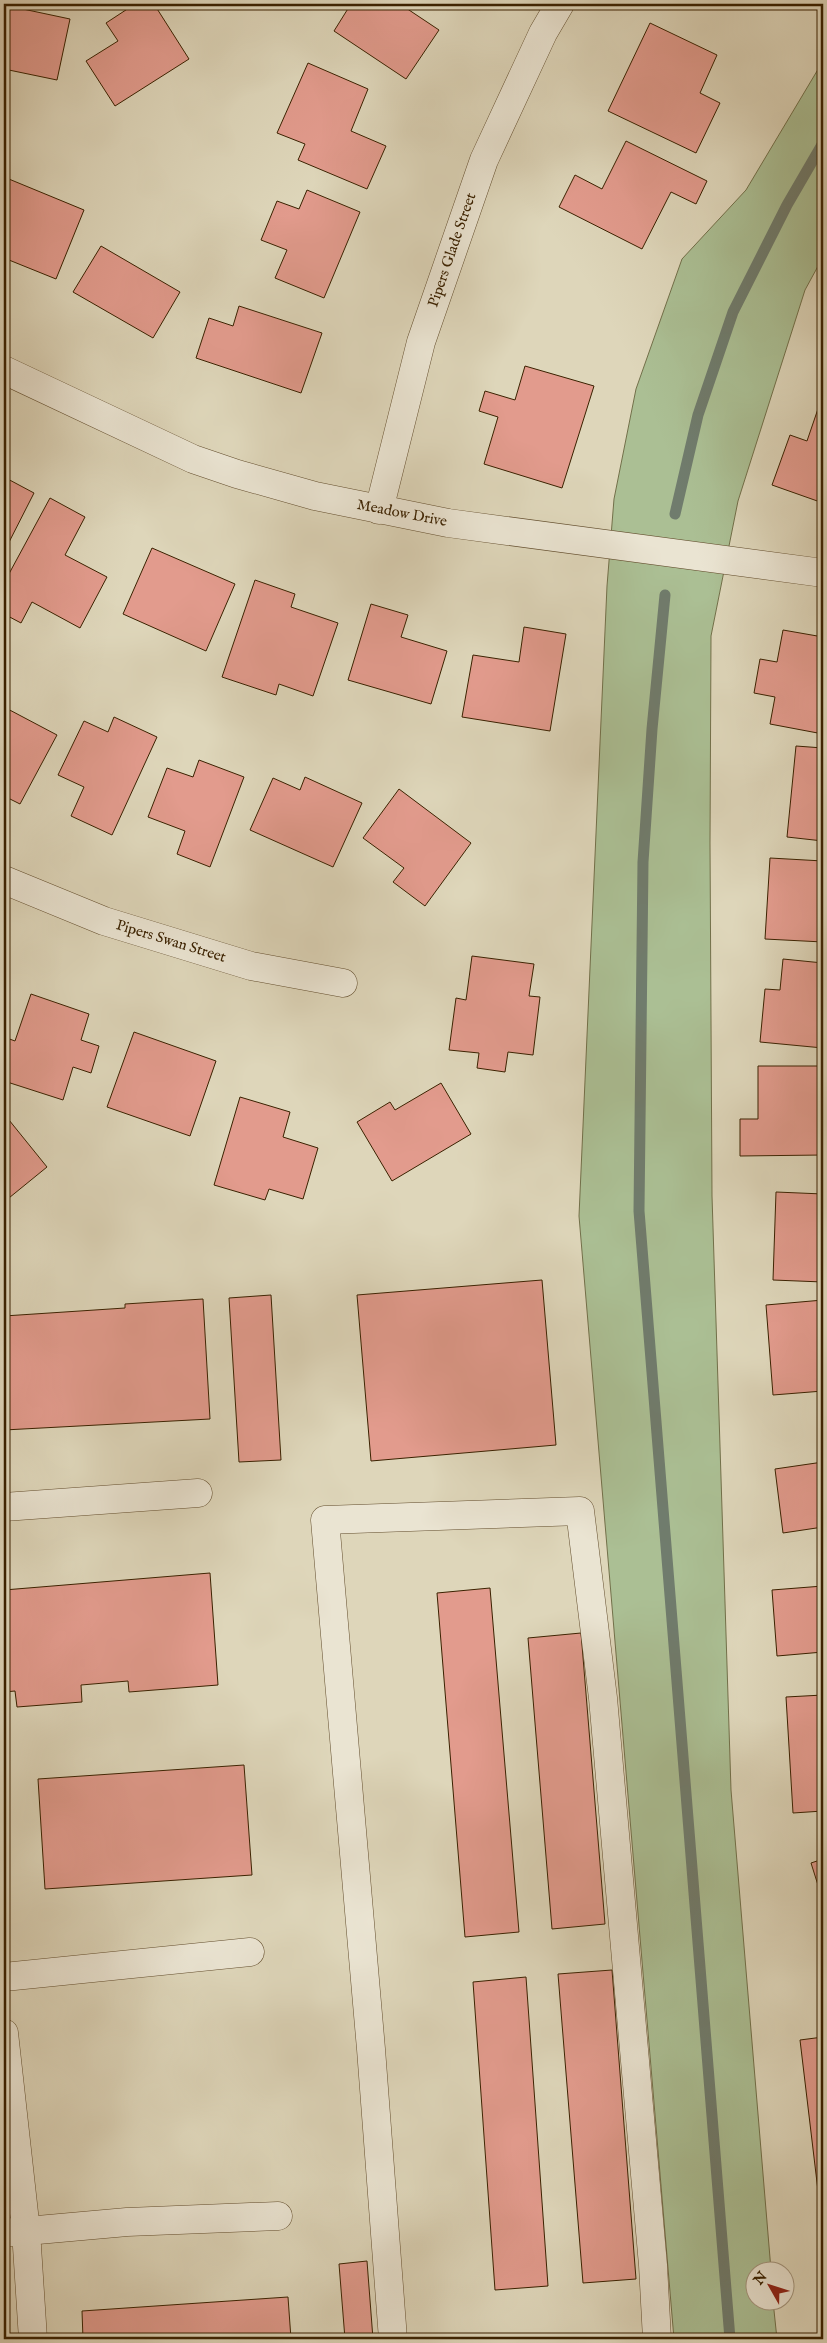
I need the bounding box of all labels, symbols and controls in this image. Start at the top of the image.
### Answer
street label: Pipers Glade Street [424,190,480,310]
street label: Meadow Drive [355,495,449,531]
street label: Pipers Swan Street [114,915,228,967]
north arrow [744,2260,794,2310]
text: N [749,2268,771,2290]

